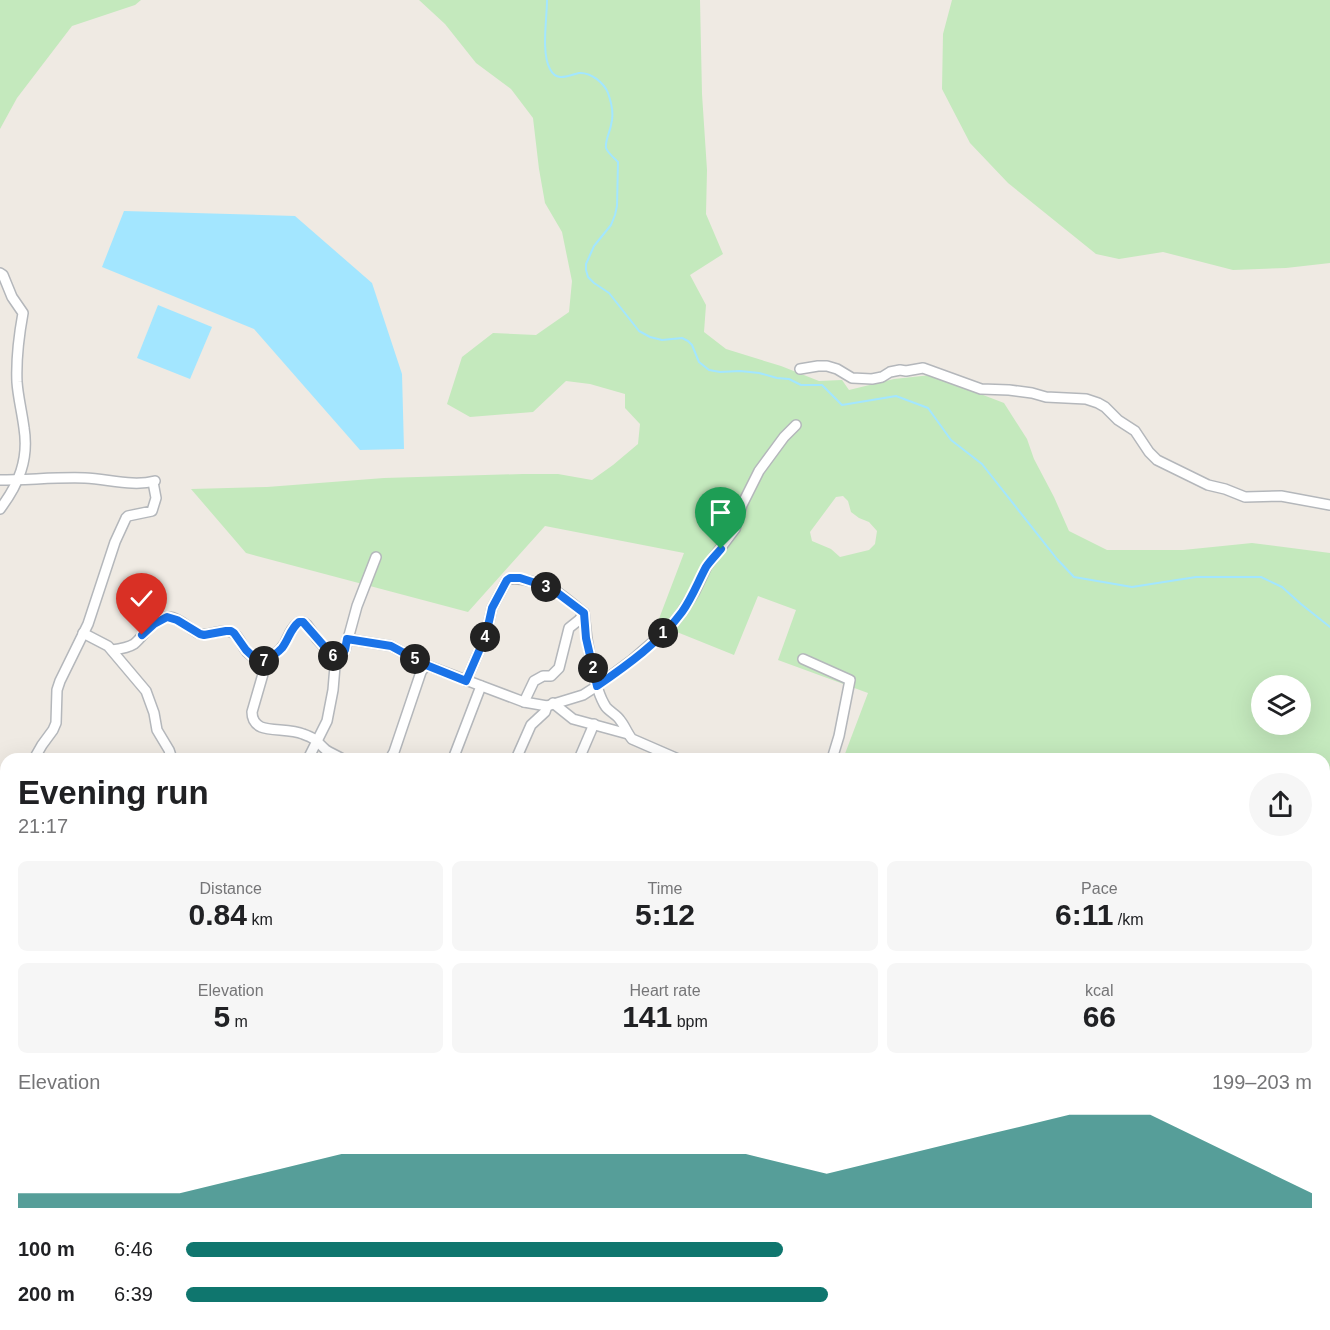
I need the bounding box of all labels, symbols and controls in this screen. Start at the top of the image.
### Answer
pin [695,487,746,549]
icon: arrive [704,496,737,529]
pin: 3 [531,572,561,602]
pin [116,573,167,635]
text: 3 [542,578,550,595]
icon: check [125,582,158,615]
pin: 1 [648,618,678,648]
pin: 4 [470,622,500,652]
text: 1 [659,624,667,641]
text: 4 [481,628,489,645]
pin: 6 [318,641,348,671]
pin: 5 [400,644,430,674]
pin: 7 [249,646,279,676]
text: 6 [329,647,337,664]
text: 5 [411,650,419,667]
text: 7 [260,652,268,669]
pin: 2 [578,653,608,683]
text: 2 [589,659,597,676]
map controls [1251,675,1311,735]
button: layers [1251,675,1311,735]
button: share [1249,773,1312,836]
text: Evening run [18,774,209,811]
text: 21:17 [18,815,68,837]
text: Distance [200,880,262,897]
text: Time [648,880,682,897]
text: Pace [1081,880,1118,897]
text: 0.84 [189,898,247,931]
text: 5:12 [635,898,695,931]
text: 6:11 [1055,898,1113,931]
text: km [247,911,273,928]
text: /km [1113,911,1144,928]
text: Elevation [198,982,264,999]
text: Heart rate [629,982,701,999]
text: kcal [1085,982,1114,999]
text: 5 [213,1000,230,1033]
text: 141 [622,1000,672,1033]
text: 66 [1083,1000,1116,1033]
text: m [230,1013,248,1030]
text: bpm [672,1013,708,1030]
text: Elevation [18,1071,100,1093]
text: 199–203 m [1212,1071,1312,1093]
text: 100 m [18,1238,75,1260]
text: 6:46 [114,1238,153,1260]
text: 200 m [18,1283,75,1305]
text: 6:39 [114,1283,153,1305]

